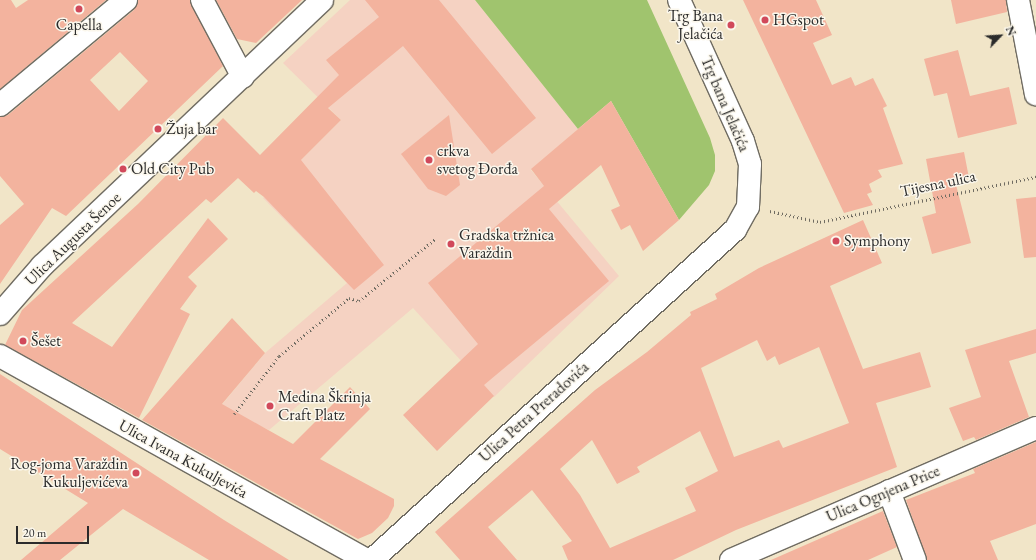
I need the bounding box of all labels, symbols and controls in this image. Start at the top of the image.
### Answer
marker: Capella [74,4,84,14]
place label: Trg Bana Jelačića [668,6,723,44]
place label: HGspot [773,10,824,30]
place label: Capella [56,15,102,35]
marker: HGspot [760,15,770,25]
north arrow [980,16,1020,56]
marker: Trg Bana Jelačića [726,20,736,30]
text: N [1003,24,1019,38]
street label: Trg bana Jelačića [696,53,754,155]
place label: Žuja bar [166,119,217,139]
marker: Žuja bar [153,124,163,134]
place label: crkva svetog Đorđa [437,141,518,179]
marker: crkva svetog Đorđa [424,155,434,165]
place label: Old City Pub [131,159,214,179]
marker: Old City Pub [118,164,128,174]
street label: Tijesna ulica [899,167,977,201]
street label: Ulica Augusta Šenoe [21,188,125,290]
place label: Gradska tržnica Varaždin [459,225,554,263]
place label: Symphony [844,231,910,251]
marker: Symphony [831,236,841,246]
marker: Gradska tržnica Varaždin [446,239,456,249]
place label: Šešet [31,331,61,351]
marker: Šešet [18,336,28,346]
street label: Ulica Petra Preradovića [475,358,593,466]
place label: Medina Škrinja Craft Platz [278,387,371,425]
marker: Medina Škrinja Craft Platz [265,401,275,411]
street label: Ulica Ivana Kukuljevića [115,416,251,502]
place label: Rog-joma Varaždin Kukuljevićeva [10,454,128,492]
street label: Ulica Ognjena Price [823,461,943,527]
marker: Rog-joma Varaždin Kukuljevićeva [131,468,141,478]
scale bar [18,518,91,544]
text: 20 m [23,525,46,541]

